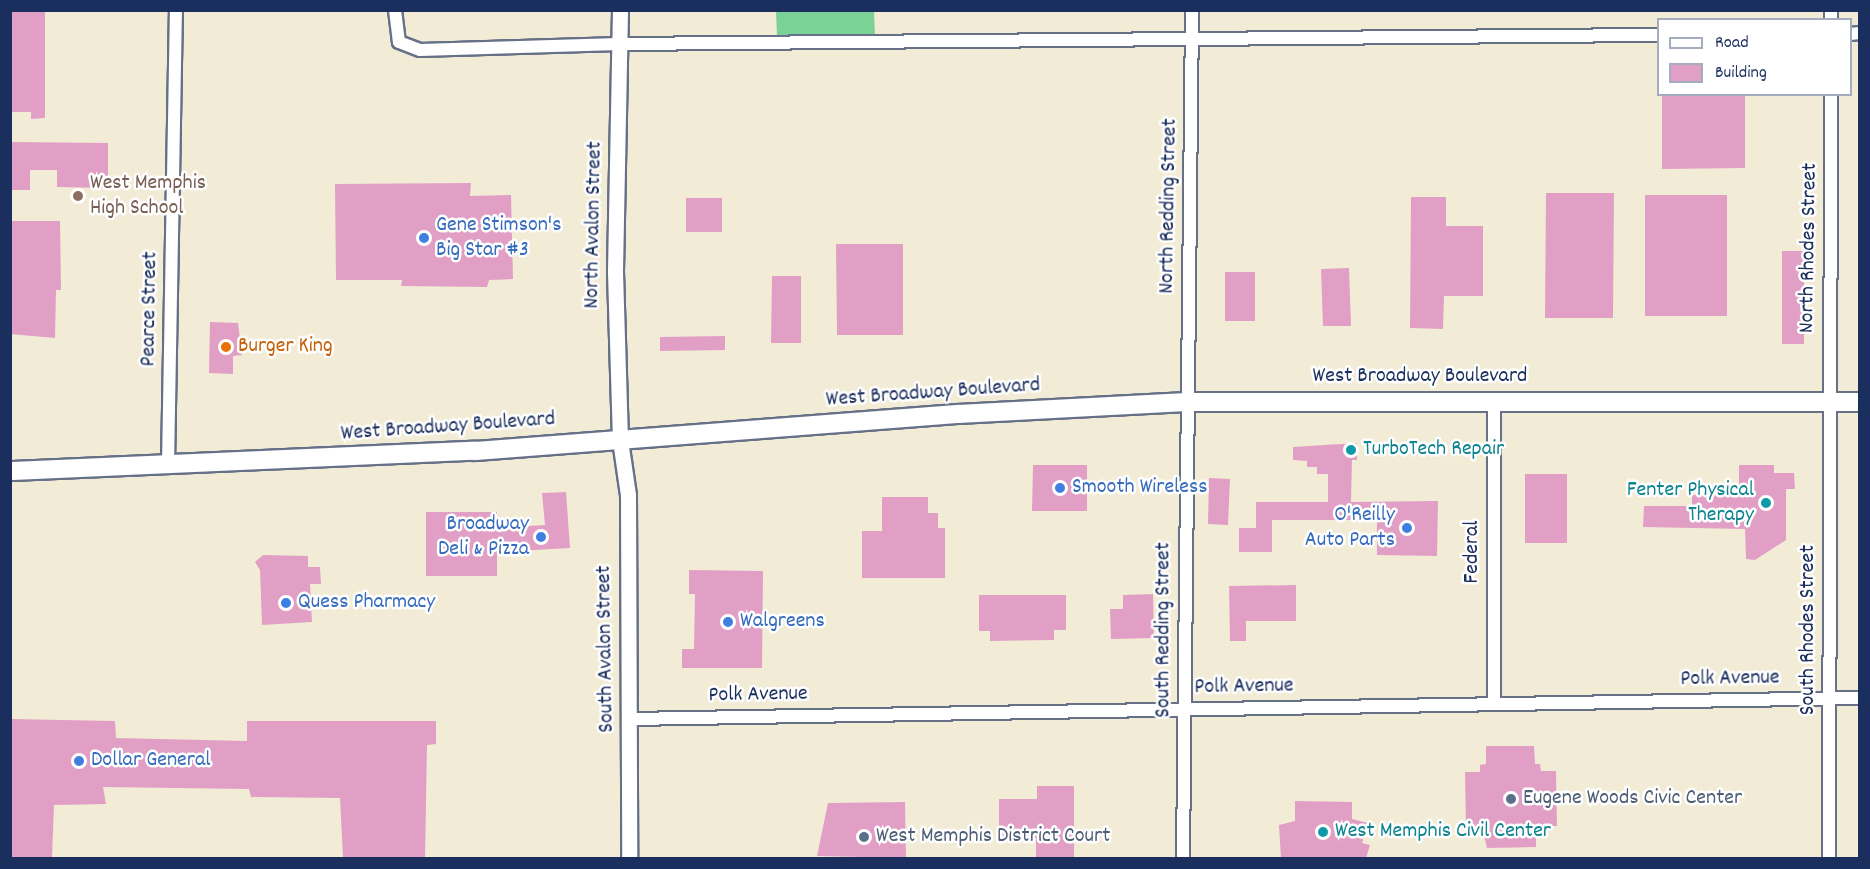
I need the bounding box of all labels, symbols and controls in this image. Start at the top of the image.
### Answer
legend [1657,18,1852,96]
text: Road [1715,31,1749,56]
text: Building [1715,61,1767,86]
street label: North Redding Street [1154,118,1184,294]
street label: North Avalon Street [579,141,609,309]
street label: North Rhodes Street [1794,163,1824,333]
place label: West Memphis High School [90,170,206,222]
marker: West Memphis High School [71,189,85,203]
place label: Gene Stimson's Big Star #3 [436,212,561,264]
marker: Gene Stimson's Big Star #3 [417,231,431,245]
street label: Pearce Street [136,251,164,367]
place label: Burger King [238,334,333,360]
marker: Burger King [219,340,233,354]
street label: West Broadway Boulevard [1313,364,1527,390]
street label: West Broadway Boulevard [825,372,1041,414]
street label: West Broadway Boulevard [340,406,556,448]
place label: TurboTech Repair [1363,437,1504,463]
marker: TurboTech Repair [1344,443,1358,457]
place label: Smooth Wireless [1072,475,1208,501]
place label: Fenter Physical Therapy [1627,477,1754,528]
marker: Smooth Wireless [1053,481,1067,495]
marker: Fenter Physical Therapy [1759,496,1773,510]
place label: O'Reilly Auto Parts [1305,502,1395,554]
place label: Broadway Deli & Pizza [438,511,529,562]
street label: Federal [1460,520,1486,584]
marker: O'Reilly Auto Parts [1400,521,1414,535]
marker: Broadway Deli & Pizza [534,530,548,544]
street label: South Redding Street [1151,542,1177,718]
street label: South Rhodes Street [1796,545,1822,715]
street label: South Avalon Street [591,565,621,733]
place label: Quess Pharmacy [298,590,435,616]
marker: Quess Pharmacy [279,596,293,610]
place label: Walgreens [740,609,825,635]
marker: Walgreens [721,615,735,629]
street label: Polk Avenue [1680,665,1780,693]
street label: Polk Avenue [1194,673,1294,701]
street label: Polk Avenue [708,681,808,709]
place label: Dollar General [91,748,210,774]
marker: Dollar General [72,754,86,768]
place label: Eugene Woods Civic Center [1523,786,1742,812]
marker: Eugene Woods Civic Center [1504,792,1518,806]
place label: West Memphis Civil Center [1335,819,1551,845]
place label: West Memphis District Court [876,824,1110,850]
marker: West Memphis Civil Center [1316,825,1330,839]
marker: West Memphis District Court [857,830,871,844]

